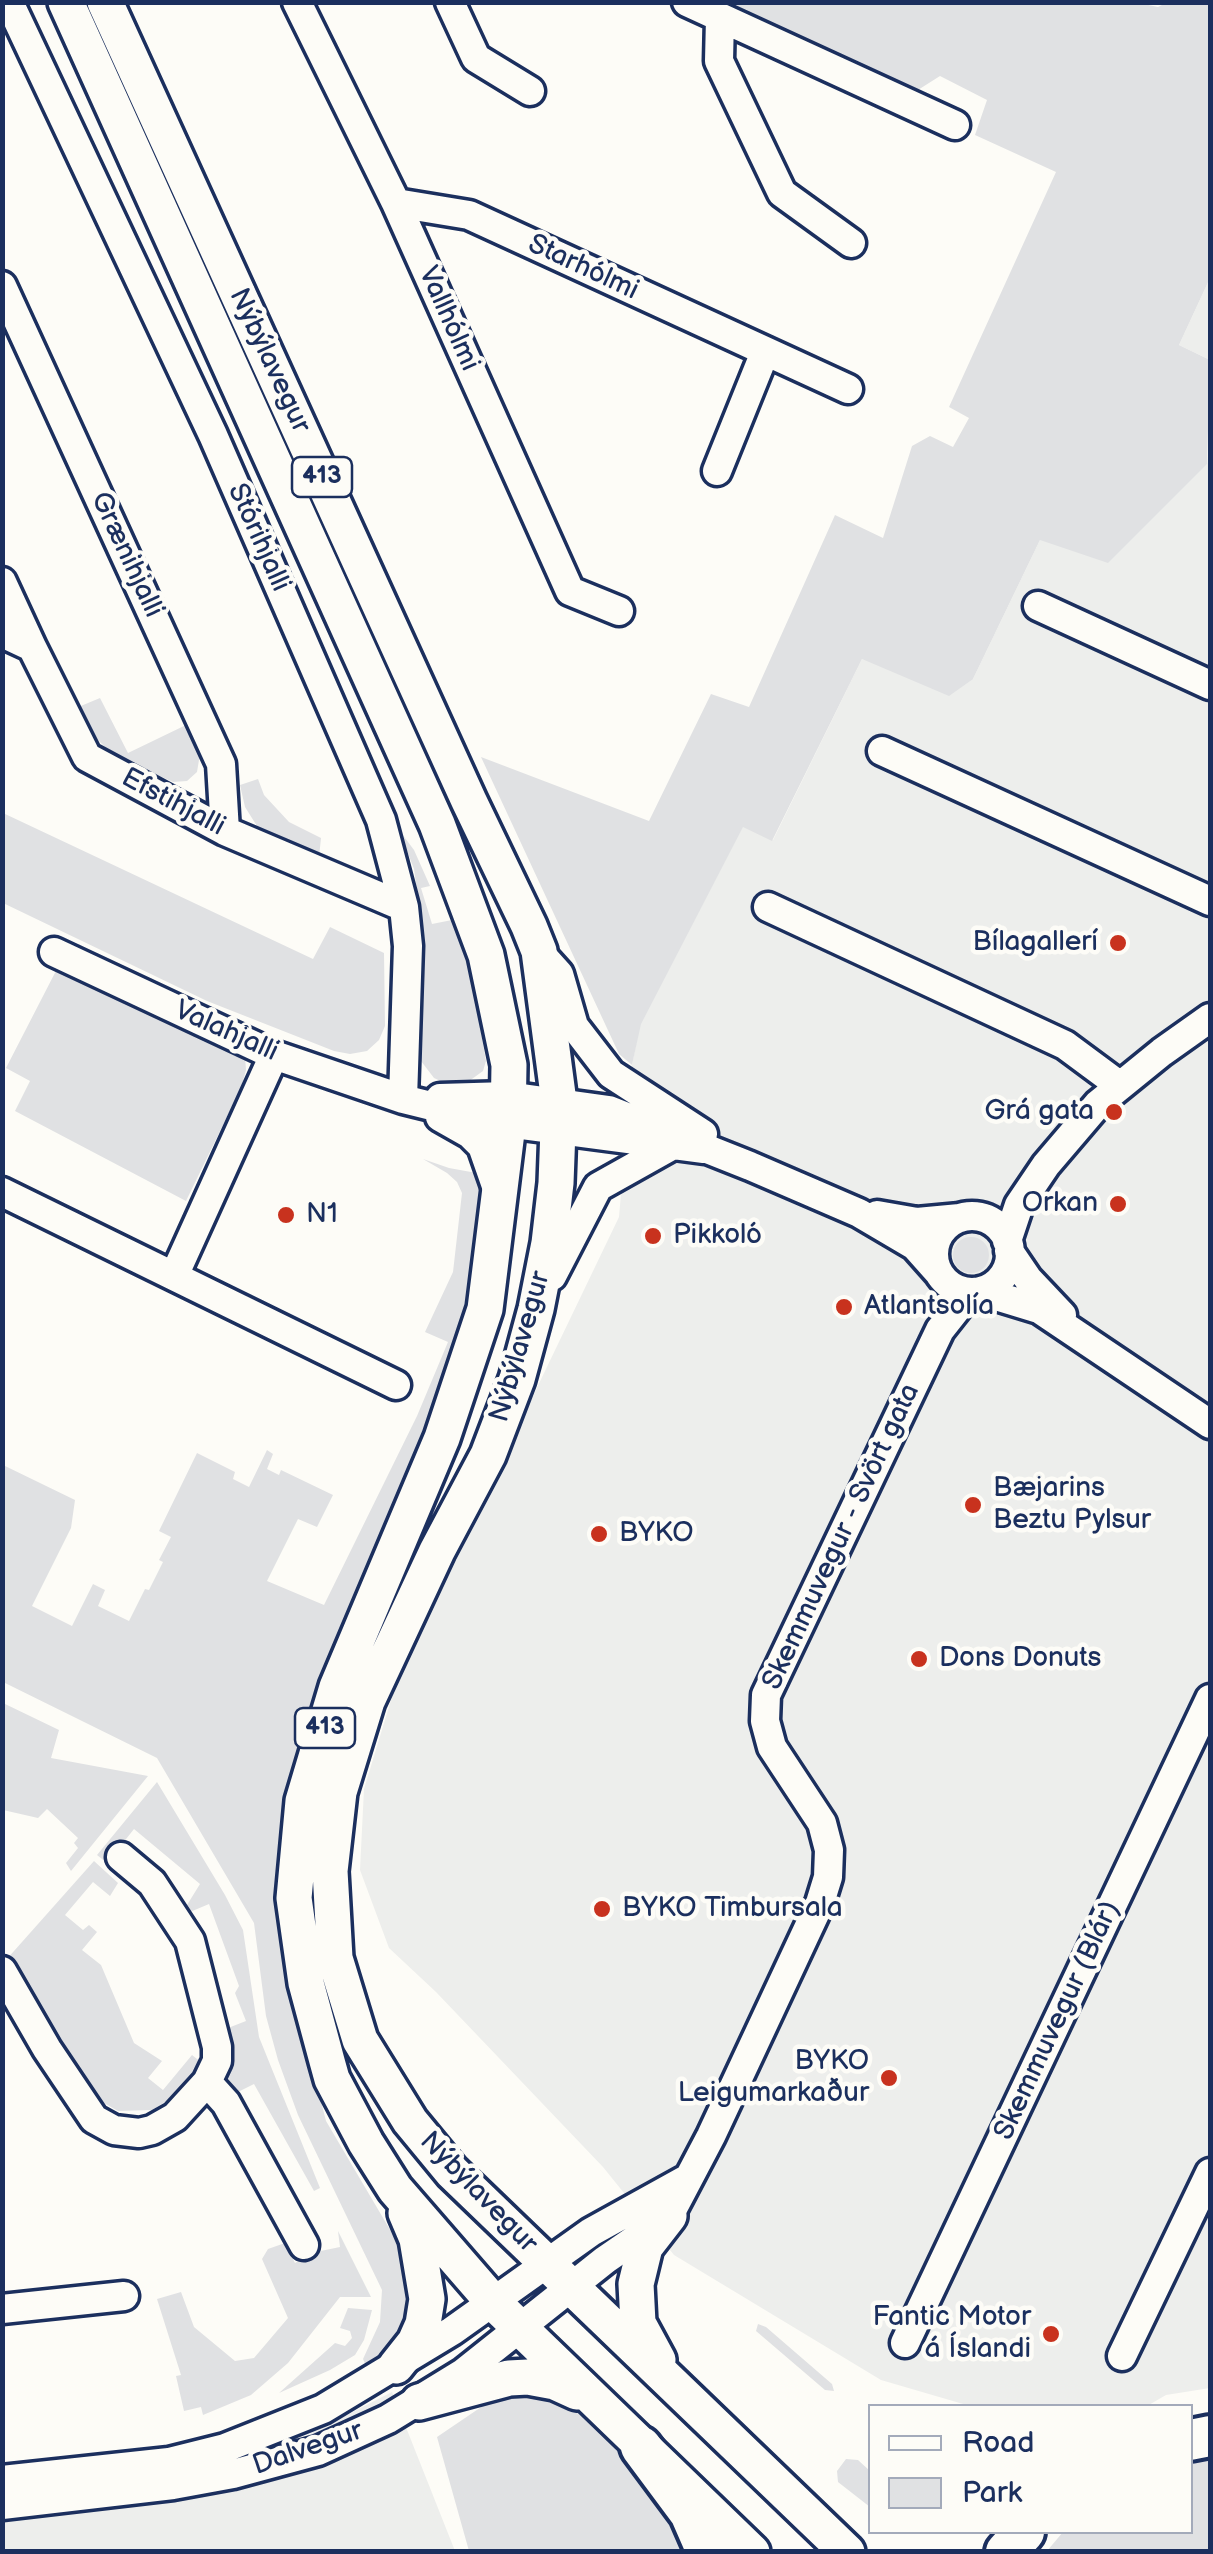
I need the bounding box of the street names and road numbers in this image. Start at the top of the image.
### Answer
street label: Starhólmi [522,228,644,308]
street label: Vallhólmi [410,262,486,376]
street label: Nýbýlavegur [221,284,317,438]
road number: 413 [292,457,352,497]
street label: Stórihjalli [219,479,297,597]
street label: Grænihjalli [82,487,170,623]
street label: Efstihjalli [115,762,231,844]
street label: Valahjalli [169,994,283,1070]
street label: Nýbýlavegur [483,1268,559,1426]
street label: Skemmuvegur - Svört gata [756,1379,928,1695]
road number: 413 [295,1708,355,1748]
street label: Skemmuvegur (Blár) [988,1896,1128,2146]
street label: Nýbýlavegur [412,2125,544,2261]
street label: Dalvegur [249,2415,367,2483]

